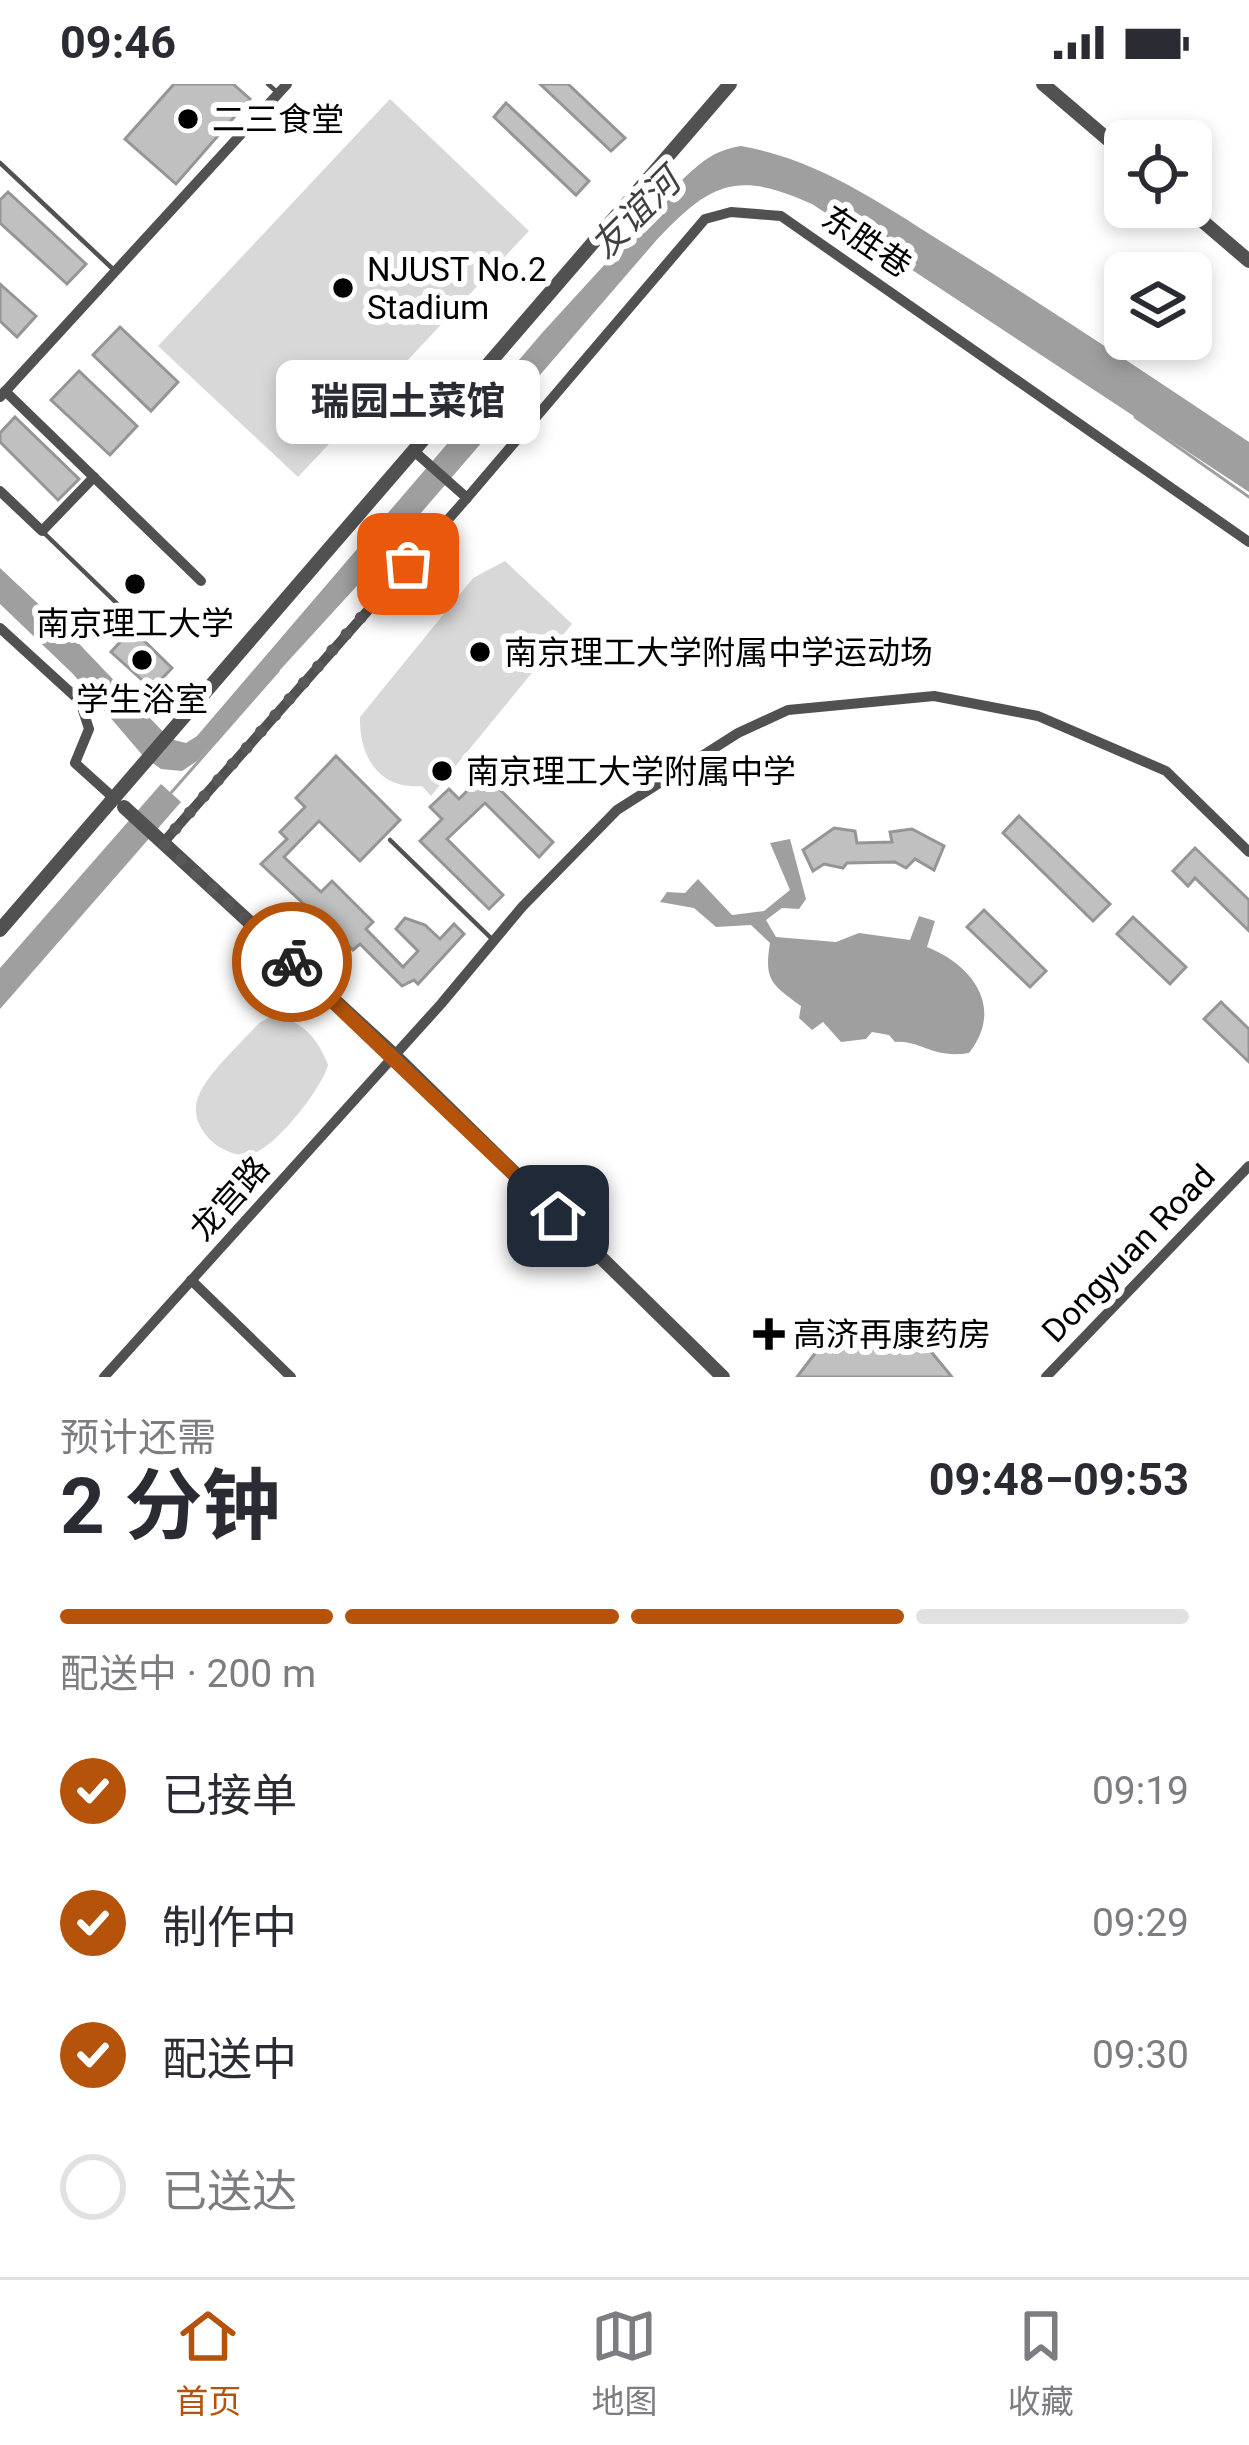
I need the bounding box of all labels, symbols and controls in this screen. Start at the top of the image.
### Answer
text: 09:46 [60,16,176,69]
place label: 二三食堂 [212,100,344,139]
marker: 二三食堂 [175,106,201,132]
map controls [1104,120,1212,360]
button: locate [1104,120,1212,228]
water label: 友谊河 [583,156,693,267]
street label: 东胜巷 [815,198,919,285]
place label: NJUST No.2 Stadium [367,250,547,327]
button: layers [1104,252,1212,360]
marker: NJUST No.2 Stadium [330,275,356,301]
callout: 瑞园土菜馆 [276,360,540,444]
text: 瑞园土菜馆 [310,379,506,425]
pin [357,513,459,615]
icon: bag [375,531,441,597]
marker: 南京理工大学 [122,571,148,597]
place label: 南京理工大学 [36,604,234,643]
place label: 南京理工大学附属中学运动场 [504,633,933,672]
marker: 南京理工大学附属中学运动场 [467,639,493,665]
marker: 学生浴室 [129,647,155,673]
place label: 学生浴室 [76,680,208,719]
place label: 南京理工大学附属中学 [466,752,796,791]
marker: 南京理工大学附属中学 [429,758,455,784]
courier [232,902,352,1022]
icon: bike [259,929,325,995]
street label: 龙宫路 [182,1149,277,1248]
street label: Dongyuan Road [1034,1157,1223,1350]
pin [507,1165,609,1267]
icon: home [525,1183,591,1249]
place label: 高济再康药房 [793,1315,991,1354]
marker: 高济再康药房 [756,1321,782,1347]
text: 预计还需 [60,1415,216,1461]
text: 09:48–09:53 [929,1453,1189,1506]
text: 2 分钟 [60,1461,280,1552]
text: 配送中 · 200 m [60,1651,316,1697]
icon: check [60,1758,126,1824]
text: 09:19 [1092,1768,1189,1814]
text: 已接单 [162,1769,297,1822]
icon: check [60,1890,126,1956]
text: 09:29 [1092,1900,1189,1946]
text: 制作中 [162,1901,297,1954]
icon: check [60,2022,126,2088]
text: 09:30 [1092,2032,1189,2078]
text: 配送中 [162,2033,297,2086]
text: 已送达 [162,2165,297,2218]
tab: 首页 [175,2303,241,2423]
tab: 地图 [591,2303,657,2423]
tab: 收藏 [1008,2303,1074,2423]

